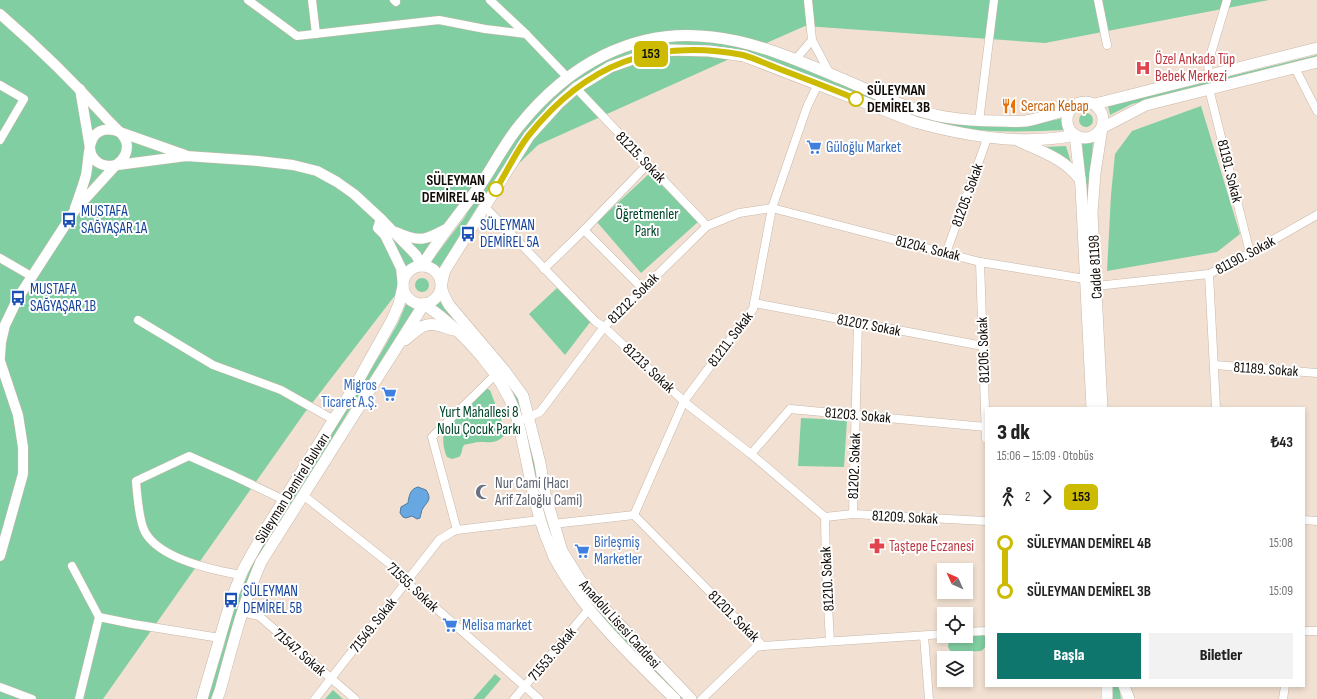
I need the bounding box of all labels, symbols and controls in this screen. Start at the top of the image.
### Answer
line badge: 153 [628,41,674,67]
text: 153 [642,45,660,62]
place label: Özel Ankada Tüp Bebek Merkezi [1155,50,1235,86]
hospital icon: Özel Ankada Tüp Bebek Merkezi [1134,59,1152,77]
place label: SÜLEYMAN DEMİREL 3B [867,81,930,117]
marker: SÜLEYMAN DEMİREL 3B [848,91,864,107]
restaurant icon: Sercan Kebap [1000,97,1018,115]
place label: Sercan Kebap [1021,97,1089,116]
street label: 81215. Sokak [611,128,670,187]
supermarket icon: Güloğlu Market [805,138,823,156]
place label: Güloğlu Market [826,138,902,157]
street label: 81191. Sokak [1212,138,1247,205]
street label: 81205. Sokak [947,161,988,229]
place label: SÜLEYMAN DEMİREL 4B [422,171,485,207]
marker: SÜLEYMAN DEMİREL 4B [488,181,504,197]
place label: MUSTAFA SAĞYAŞAR 1A [81,202,148,238]
park label: Öğretmenler Parkı [615,205,679,241]
bus stop icon: MUSTAFA SAĞYAŞAR 1A [60,211,78,229]
place label: SÜLEYMAN DEMİREL 5A [480,216,540,252]
bus stop icon: SÜLEYMAN DEMİREL 5A [459,225,477,243]
street label: 81204. Sokak [893,231,963,266]
street label: 81190. Sokak [1212,232,1279,279]
street label: Cadde 81198 [1084,235,1107,299]
street label: 81212. Sokak [604,268,663,328]
place label: MUSTAFA SAĞYAŞAR 1B [30,280,97,316]
bus stop icon: MUSTAFA SAĞYAŞAR 1B [9,289,27,307]
street label: 81211. Sokak [703,308,757,371]
street label: 81207. Sokak [835,310,903,341]
street label: 81206. Sokak [973,316,994,383]
street label: 81213. Sokak [618,339,679,398]
street label: 81189. Sokak [1233,358,1299,381]
place label: Migros Ticaret A.Ş. [321,376,377,412]
supermarket icon: Migros Ticaret A.Ş. [380,385,398,403]
park label: Yurt Mahallesi 8 Nolu Çocuk Parkı [437,403,521,439]
street label: 81203. Sokak [824,403,892,428]
text: 3 dk [997,419,1030,446]
street label: Süleyman Demirel Bulvarı [251,430,334,547]
street label: 81202. Sokak [844,432,865,499]
text: ₺43 [1271,433,1293,452]
text: 15:06 – 15:09 · Otobüs [997,448,1094,464]
place label: Nur Cami (Hacı Arif Zaloğlu Cami) [494,474,582,510]
mosque icon: Nur Cami (Hacı Arif Zaloğlu Cami) [474,483,492,501]
icon: walk [997,486,1019,508]
icon: forward [1036,486,1058,508]
text: 153 [1072,488,1090,505]
text: 2 [1025,489,1030,505]
street label: 81209. Sokak [871,506,939,529]
place label: Birleşmiş Marketler [594,533,643,569]
text: SÜLEYMAN DEMİREL 4B [1027,534,1151,553]
text: 15:08 [1269,535,1293,551]
pharmacy icon: Taştepe Eczanesi [868,537,886,555]
place label: Taştepe Eczanesi [889,537,974,556]
supermarket icon: Birleşmiş Marketler [573,542,591,560]
street label: 81210. Sokak [816,546,839,612]
street label: 71555. Sokak [383,558,443,616]
north arrow [937,563,973,599]
map controls [937,563,973,687]
street label: Anadolu Lisesi Caddesi [574,575,665,673]
place label: SÜLEYMAN DEMİREL 5B [243,582,303,618]
text: SÜLEYMAN DEMİREL 3B [1027,582,1151,601]
text: 15:09 [1269,583,1293,599]
street label: 81201. Sokak [704,586,764,646]
bus stop icon: SÜLEYMAN DEMİREL 5B [222,591,240,609]
street label: 71549. Sokak [346,594,401,657]
button: locate [937,607,973,643]
supermarket icon: Melisa market [441,616,459,634]
place label: Melisa market [462,616,533,635]
street label: 71553. Sokak [524,623,581,685]
street label: 71547. Sokak [270,624,330,680]
button: Başla [997,633,1141,679]
button: Biletler [1149,633,1293,679]
button: layers [937,651,973,687]

